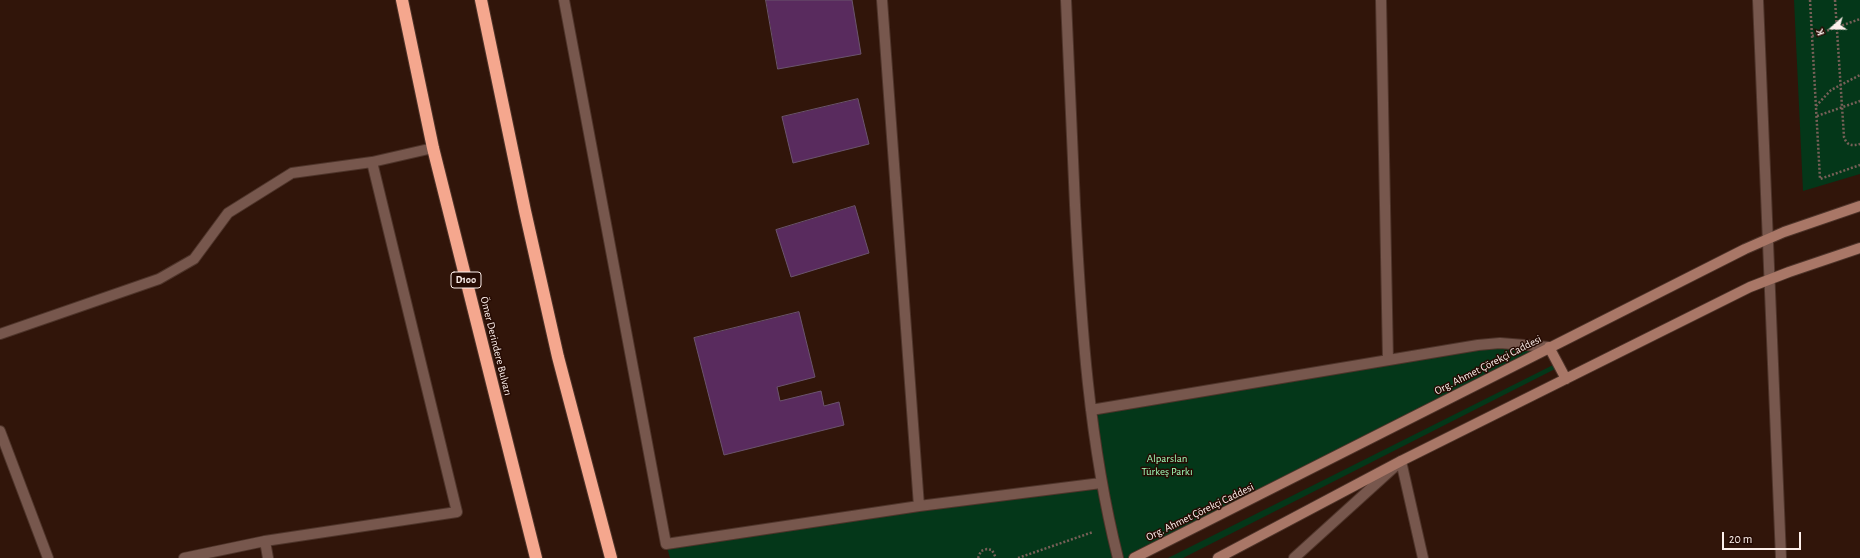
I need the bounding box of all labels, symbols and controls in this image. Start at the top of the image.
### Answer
north arrow [1812,8,1852,48]
text: K [1814,27,1827,37]
road number: D100 [451,272,481,288]
street label: Ömer Derindere Bulvarı [477,295,515,397]
street label: Org. Ahmet Çörekçi Caddesi [1432,332,1544,398]
park label: Alparslan Türkeş Parkı [1141,452,1193,478]
street label: Org. Ahmet Çörekçi Caddesi [1144,480,1256,544]
scale bar [1724,524,1803,550]
text: 20 m [1729,533,1752,545]

